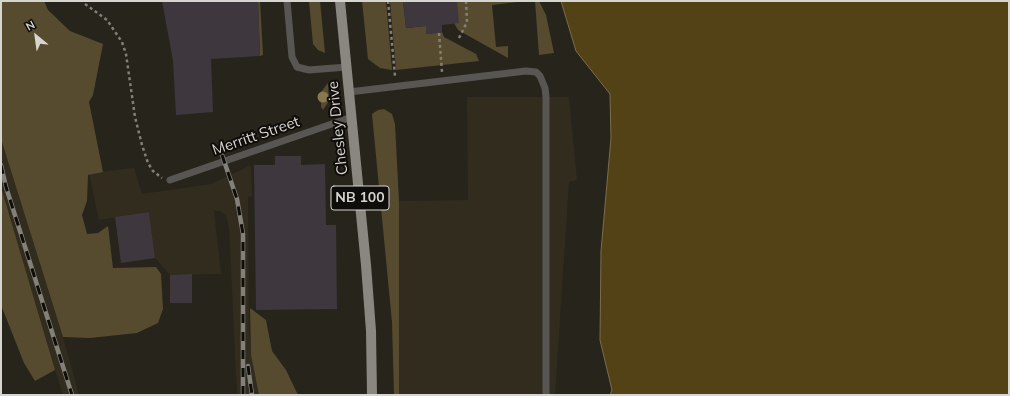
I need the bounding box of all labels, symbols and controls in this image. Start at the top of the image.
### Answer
north arrow [16,16,56,56]
text: N [23,17,37,34]
street label: Chesley Drive [324,80,352,176]
street label: Merritt Street [210,113,302,159]
road number: NB 100 [331,186,389,210]

